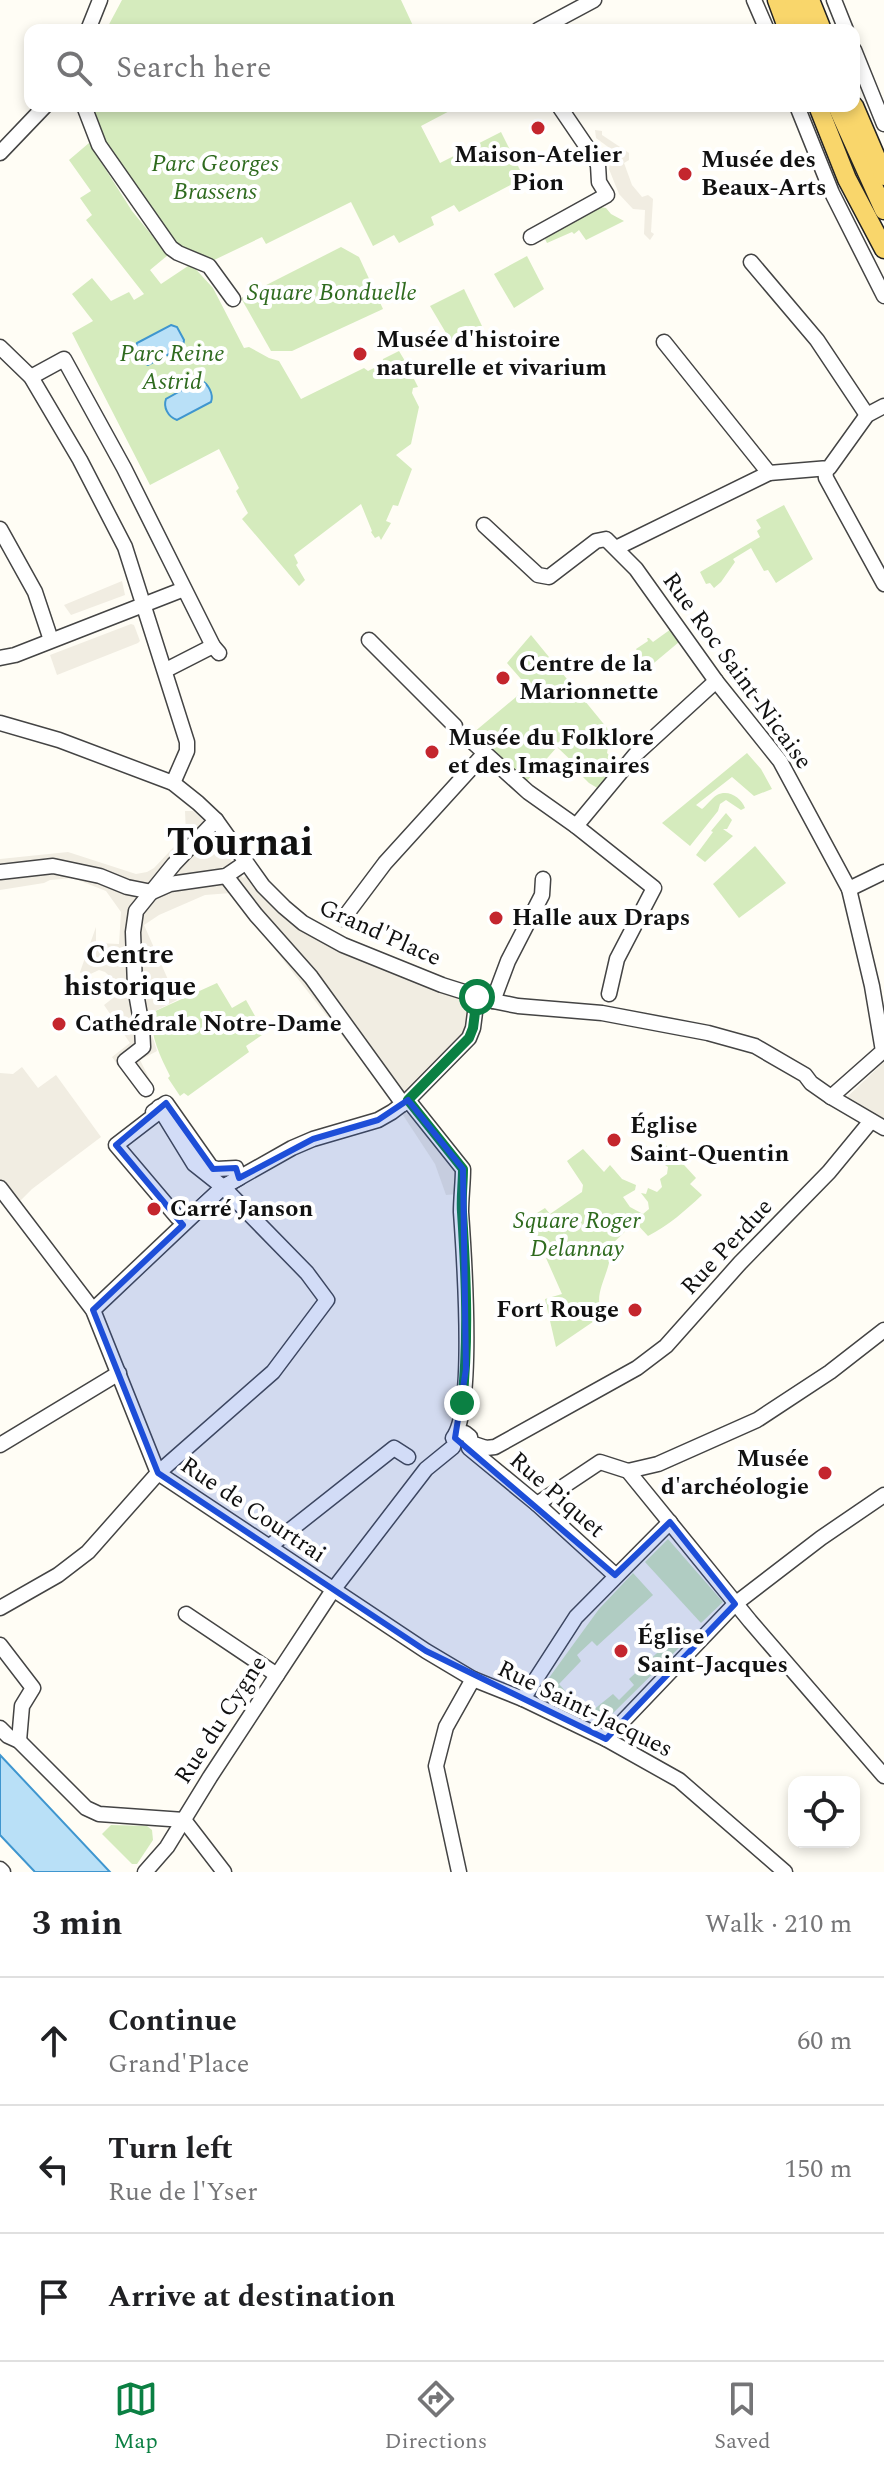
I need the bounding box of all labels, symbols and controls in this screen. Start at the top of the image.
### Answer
search box [24,24,860,112]
text: Search here [116,45,272,91]
icon: search [52,46,96,90]
marker: Maison-Atelier Pion [529,119,547,137]
place label: Maison-Atelier Pion [454,137,623,201]
place label: Musée des Beaux-Arts [701,142,826,206]
park label: Parc Georges Brassens [151,146,279,210]
marker: Musée des Beaux-Arts [676,165,694,183]
park label: Square Bonduelle [247,275,417,311]
place label: Musée d'histoire naturelle et vivarium [376,322,607,386]
park label: Parc Reine Astrid [119,336,225,400]
marker: Musée d'histoire naturelle et vivarium [351,345,369,363]
street label: Rue Roc Saint-Nicaise [653,565,821,777]
place label: Centre de la Marionnette [519,646,658,710]
marker: Centre de la Marionnette [494,669,512,687]
place label: Musée du Folklore et des Imaginaires [448,720,654,784]
marker: Musée du Folklore et des Imaginaires [423,743,441,761]
district label: Tournai [167,813,313,874]
street label: Grand'Place [313,890,447,976]
place label: Halle aux Draps [512,900,690,936]
marker: Halle aux Draps [487,909,505,927]
district label: Centre historique [64,933,196,1008]
route start [459,979,495,1015]
place label: Cathédrale Notre-Dame [75,1006,342,1042]
marker: Cathédrale Notre-Dame [50,1015,68,1033]
place label: Église Saint-Quentin [630,1108,789,1172]
marker: Église Saint-Quentin [605,1131,623,1149]
street label: Rue Perdue [672,1190,782,1304]
place label: Carré Janson [170,1191,313,1227]
marker: Carré Janson [145,1200,163,1218]
park label: Square Roger Delannay [513,1203,641,1267]
place label: Fort Rouge [496,1292,619,1328]
marker: Fort Rouge [626,1301,644,1319]
route end [444,1385,480,1421]
place label: Musée d'archéologie [661,1441,809,1505]
street label: Rue Piquet [501,1443,613,1547]
street label: Rue de Courtrai [173,1448,333,1572]
marker: Musée d'archéologie [816,1464,834,1482]
place label: Église Saint-Jacques [637,1619,788,1683]
marker: Église Saint-Jacques [612,1642,630,1660]
street label: Rue du Cygne [166,1648,276,1792]
street label: Rue Saint-Jacques [491,1651,679,1767]
map controls [788,1776,860,1848]
button: locate [788,1776,860,1848]
text: 3 min [32,1898,122,1950]
text: Walk · 210 m [705,1904,852,1944]
text: Continue [108,1998,237,2044]
icon: ahead [32,2019,76,2063]
text: 60 m [797,2021,852,2061]
text: Grand'Place [108,2044,249,2084]
text: Turn left [108,2126,233,2172]
icon: left [32,2147,76,2191]
text: 150 m [784,2149,852,2189]
text: Rue de l'Yser [108,2172,258,2212]
text: Arrive at destination [108,2274,395,2320]
icon: arrive [32,2275,76,2319]
tab: Map [113,2377,158,2458]
tab: Directions [385,2377,487,2458]
tab: Saved [714,2377,771,2458]

